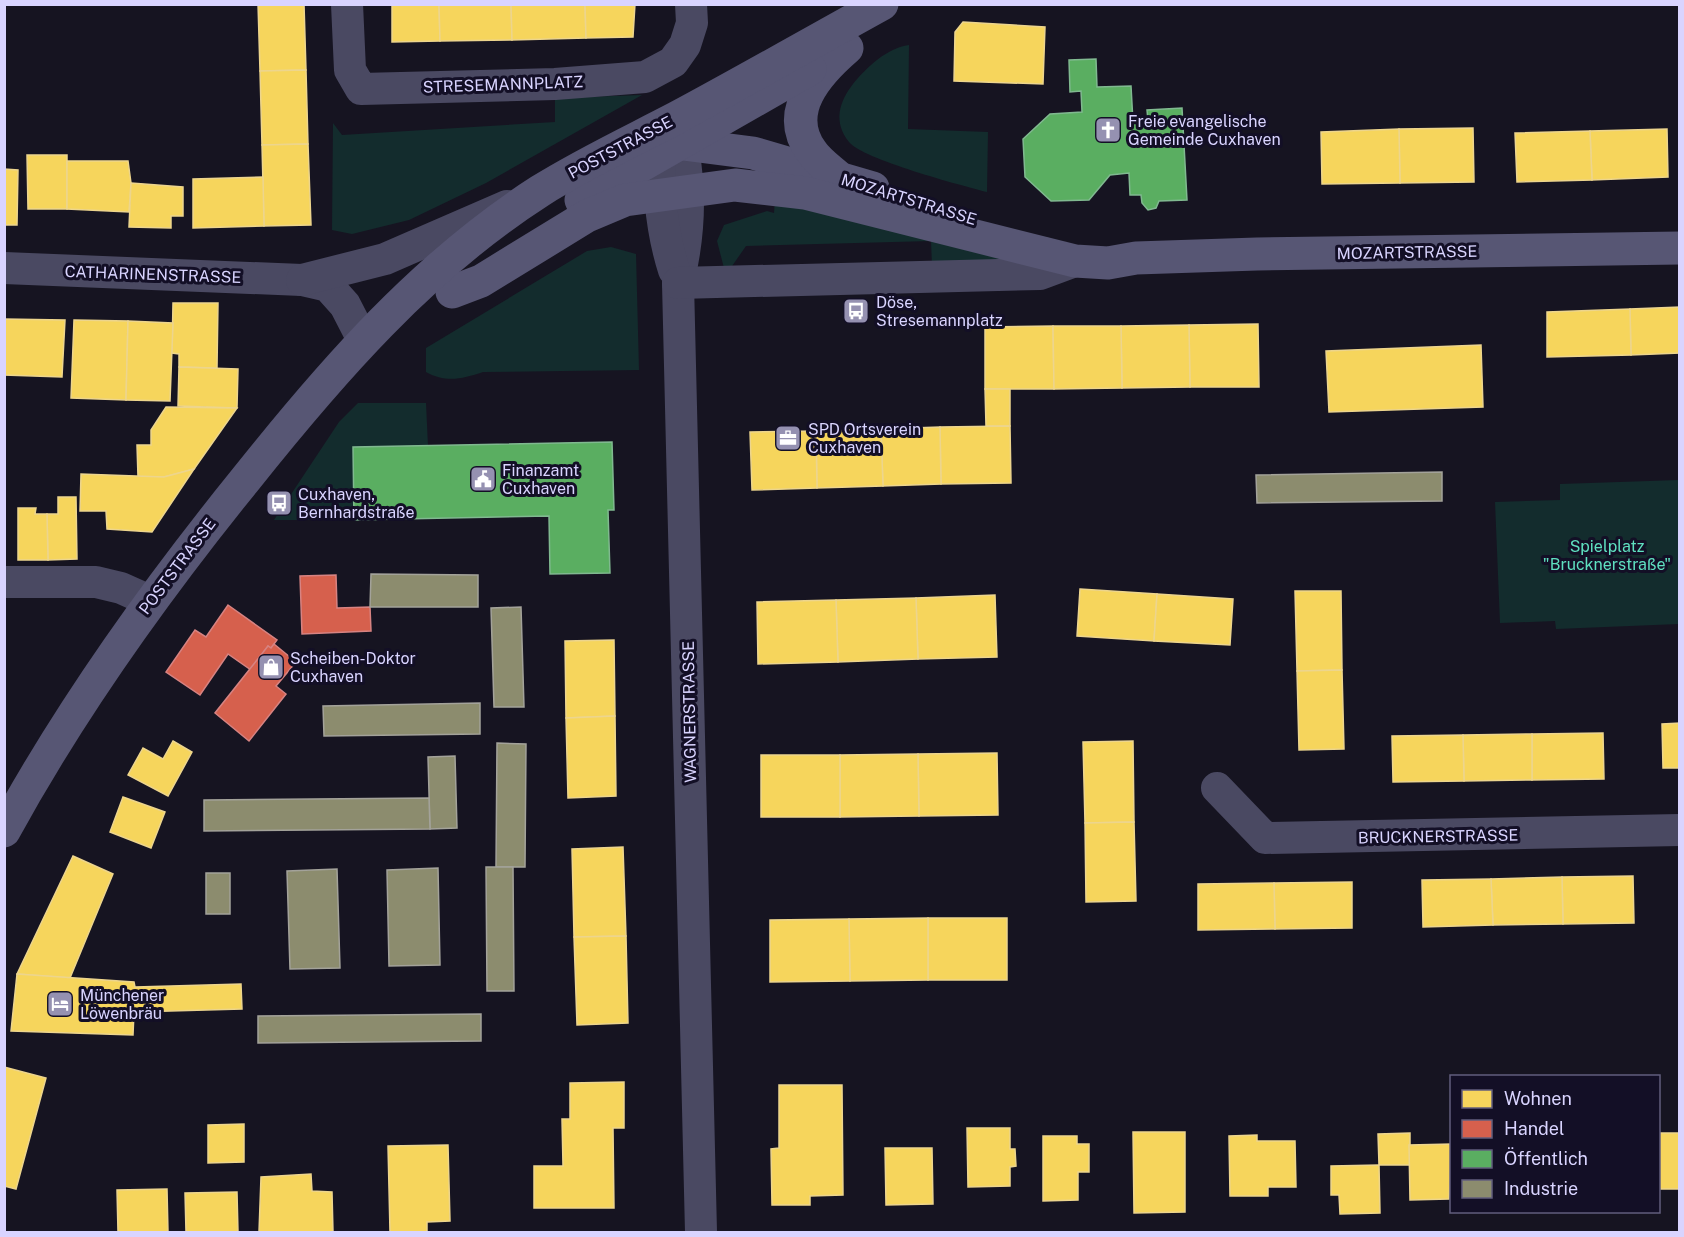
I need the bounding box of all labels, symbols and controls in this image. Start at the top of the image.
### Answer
street label: STRESEMANNPLATZ [422,72,584,97]
street label: POSTSTRASSE [565,112,676,183]
place label: Freie evangelische Gemeinde Cuxhaven [1128,112,1281,149]
church icon: Freie evangelische Gemeinde Cuxhaven [1093,115,1123,145]
street label: MOZARTSTRASSE [839,170,979,229]
street label: MOZARTSTRASSE [1337,242,1478,263]
street label: CATHARINENSTRASSE [64,262,242,287]
place label: Döse, Stresemannplatz [876,293,1003,330]
bus stop icon: Döse, Stresemannplatz [841,296,871,326]
place label: SPD Ortsverein Cuxhaven [808,420,921,457]
office icon: SPD Ortsverein Cuxhaven [773,423,803,453]
place label: Finanzamt Cuxhaven [502,461,579,498]
public building icon: Finanzamt Cuxhaven [468,464,498,494]
place label: Cuxhaven, Bernhardstraße [298,485,415,522]
bus stop icon: Cuxhaven, Bernhardstraße [264,488,294,518]
street label: POSTSTRASSE [135,515,220,618]
park label: Spielplatz "Brucknerstraße" [1543,537,1671,574]
street label: WAGNERSTRASSE [679,641,700,783]
place label: Scheiben-Doktor Cuxhaven [290,649,416,686]
shop icon: Scheiben-Doktor Cuxhaven [256,652,286,682]
street label: BRUCKNERSTRASSE [1358,826,1518,847]
place label: Münchener Löwenbräu [80,986,164,1023]
hotel icon: Münchener Löwenbräu [45,989,75,1019]
legend [1450,1075,1660,1213]
text: Wohnen [1504,1088,1572,1109]
text: Handel [1504,1118,1564,1139]
text: Öffentlich [1504,1147,1588,1169]
text: Industrie [1504,1178,1578,1199]

